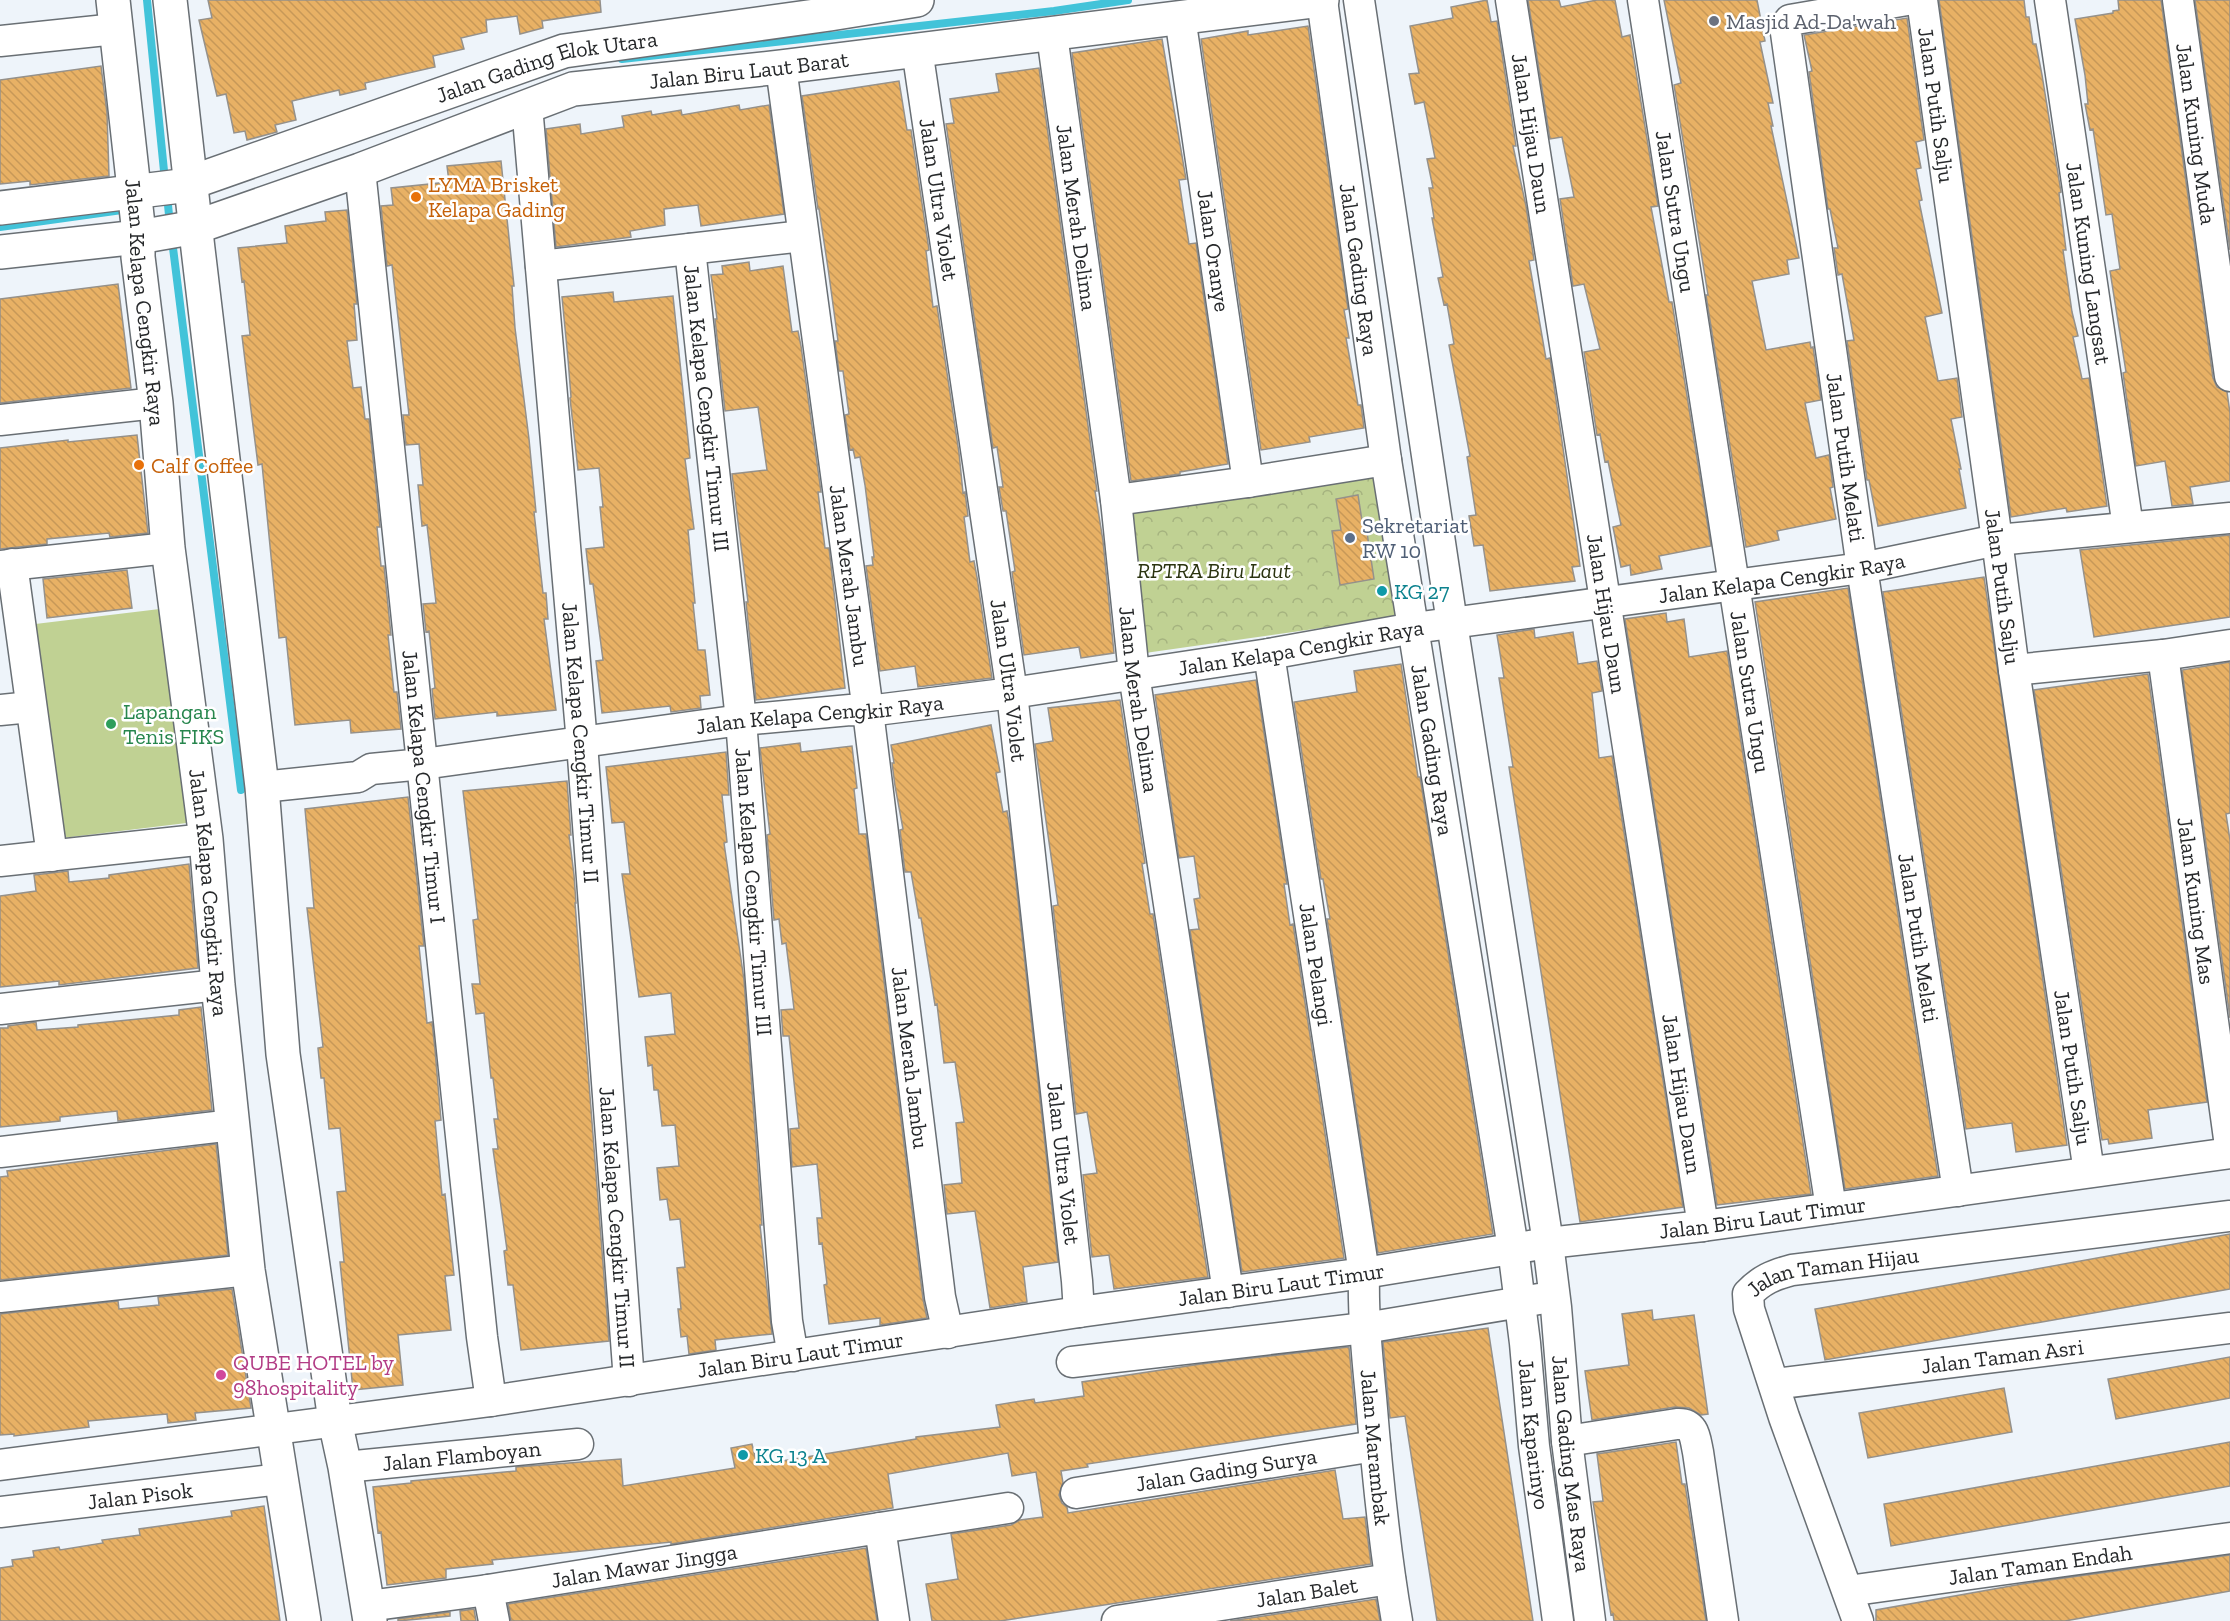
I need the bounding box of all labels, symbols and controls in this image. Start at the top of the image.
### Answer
place label: Masjid Ad-Da'wah [1726,8,1897,35]
marker: Masjid Ad-Da'wah [1707,14,1721,28]
street label: Jalan Gading Elok Utara [432,25,659,109]
street label: Jalan Putih Salju [1912,25,1961,185]
street label: Jalan Kuning Muda [2171,41,2222,227]
street label: Jalan Biru Laut Barat [648,45,851,94]
street label: Jalan Hijau Daun [1506,51,1558,216]
street label: Jalan Ultra Violet [914,116,965,283]
street label: Jalan Merah Delima [1051,122,1103,313]
street label: Jalan Sutra Ungu [1650,129,1702,295]
street label: Jalan Kuning Langsat [2061,160,2117,367]
place label: LYMA Brisket Kelapa Gading [428,171,565,223]
street label: Jalan Kelapa Cengkir Raya [119,177,171,427]
street label: Jalan Gading Raya [1334,182,1385,358]
street label: Jalan Oranye [1192,187,1236,314]
marker: LYMA Brisket Kelapa Gading [409,190,423,204]
street label: Jalan Kelapa Cengkir Timur III [678,263,736,553]
street label: Jalan Putih Melati [1821,371,1872,544]
place label: Calf Coffee [151,452,253,479]
marker: Calf Coffee [132,458,146,472]
street label: Jalan Merah Jambu [824,483,875,669]
street label: Jalan Putih Salju [1979,507,2027,667]
place label: Sekretariat RW 10 [1362,512,1469,564]
marker: Sekretariat RW 10 [1343,531,1357,545]
street label: Jalan Hijau Daun [1581,532,1633,696]
street label: Jalan Kelapa Cengkir Raya [1657,546,1908,609]
park label: RPTRA Biru Laut [1137,557,1291,584]
place label: KG 27 [1394,578,1450,605]
marker: KG 27 [1375,584,1389,598]
street label: Jalan Ultra Violet [985,597,1033,764]
street label: Jalan Kelapa Cengkir Timur II [556,601,606,884]
street label: Jalan Merah Delima [1114,605,1165,795]
street label: Jalan Sutra Ungu [1725,609,1777,775]
street label: Jalan Kelapa Cengkir Raya [1176,613,1426,681]
street label: Jalan Kelapa Cengkir Timur I [397,648,452,925]
street label: Jalan Gading Raya [1406,662,1460,838]
street label: Jalan Kelapa Cengkir Raya [694,688,945,740]
place label: Lapangan Tenis FIKS [123,698,224,750]
marker: Lapangan Tenis FIKS [104,717,118,731]
street label: Jalan Kelapa Cengkir Timur III [730,747,779,1037]
street label: Jalan Kelapa Cengkir Raya [183,767,235,1018]
street label: Jalan Kuning Mas [2172,815,2221,986]
street label: Jalan Putih Melati [1893,851,1945,1024]
street label: Jalan Pelangi [1294,901,1339,1028]
street label: Jalan Merah Jambu [886,965,935,1151]
street label: Jalan Putih Salju [2048,988,2098,1147]
street label: Jalan Hijau Daun [1656,1012,1708,1176]
street label: Jalan Ultra Violet [1042,1080,1086,1247]
street label: Jalan Kelapa Cengkir Timur II [594,1086,642,1369]
street label: Jalan Biru Laut Timur [1658,1190,1868,1244]
street label: Jalan Taman Hijau [1740,1241,1921,1302]
street label: Jalan Biru Laut Timur [1176,1256,1387,1312]
street label: Jalan Biru Laut Timur [695,1325,905,1383]
street label: Jalan Taman Asri [1920,1333,2085,1379]
place label: QUBE HOTEL by 98hospitality [233,1349,395,1401]
street label: Jalan Gading Mas Raya [1546,1354,1597,1574]
street label: Jalan Kaparinyo [1513,1358,1556,1511]
marker: QUBE HOTEL by 98hospitality [214,1368,228,1382]
street label: Jalan Marambak [1355,1368,1397,1527]
street label: Jalan Flamboyan [381,1434,542,1477]
place label: KG 13 A [755,1442,827,1469]
street label: Jalan Gading Surya [1134,1442,1319,1497]
marker: KG 13 A [736,1448,750,1462]
street label: Jalan Pisok [86,1476,194,1515]
street label: Jalan Mawar Jingga [549,1537,739,1593]
street label: Jalan Taman Endah [1947,1538,2134,1590]
street label: Jalan Balet [1254,1571,1360,1613]

